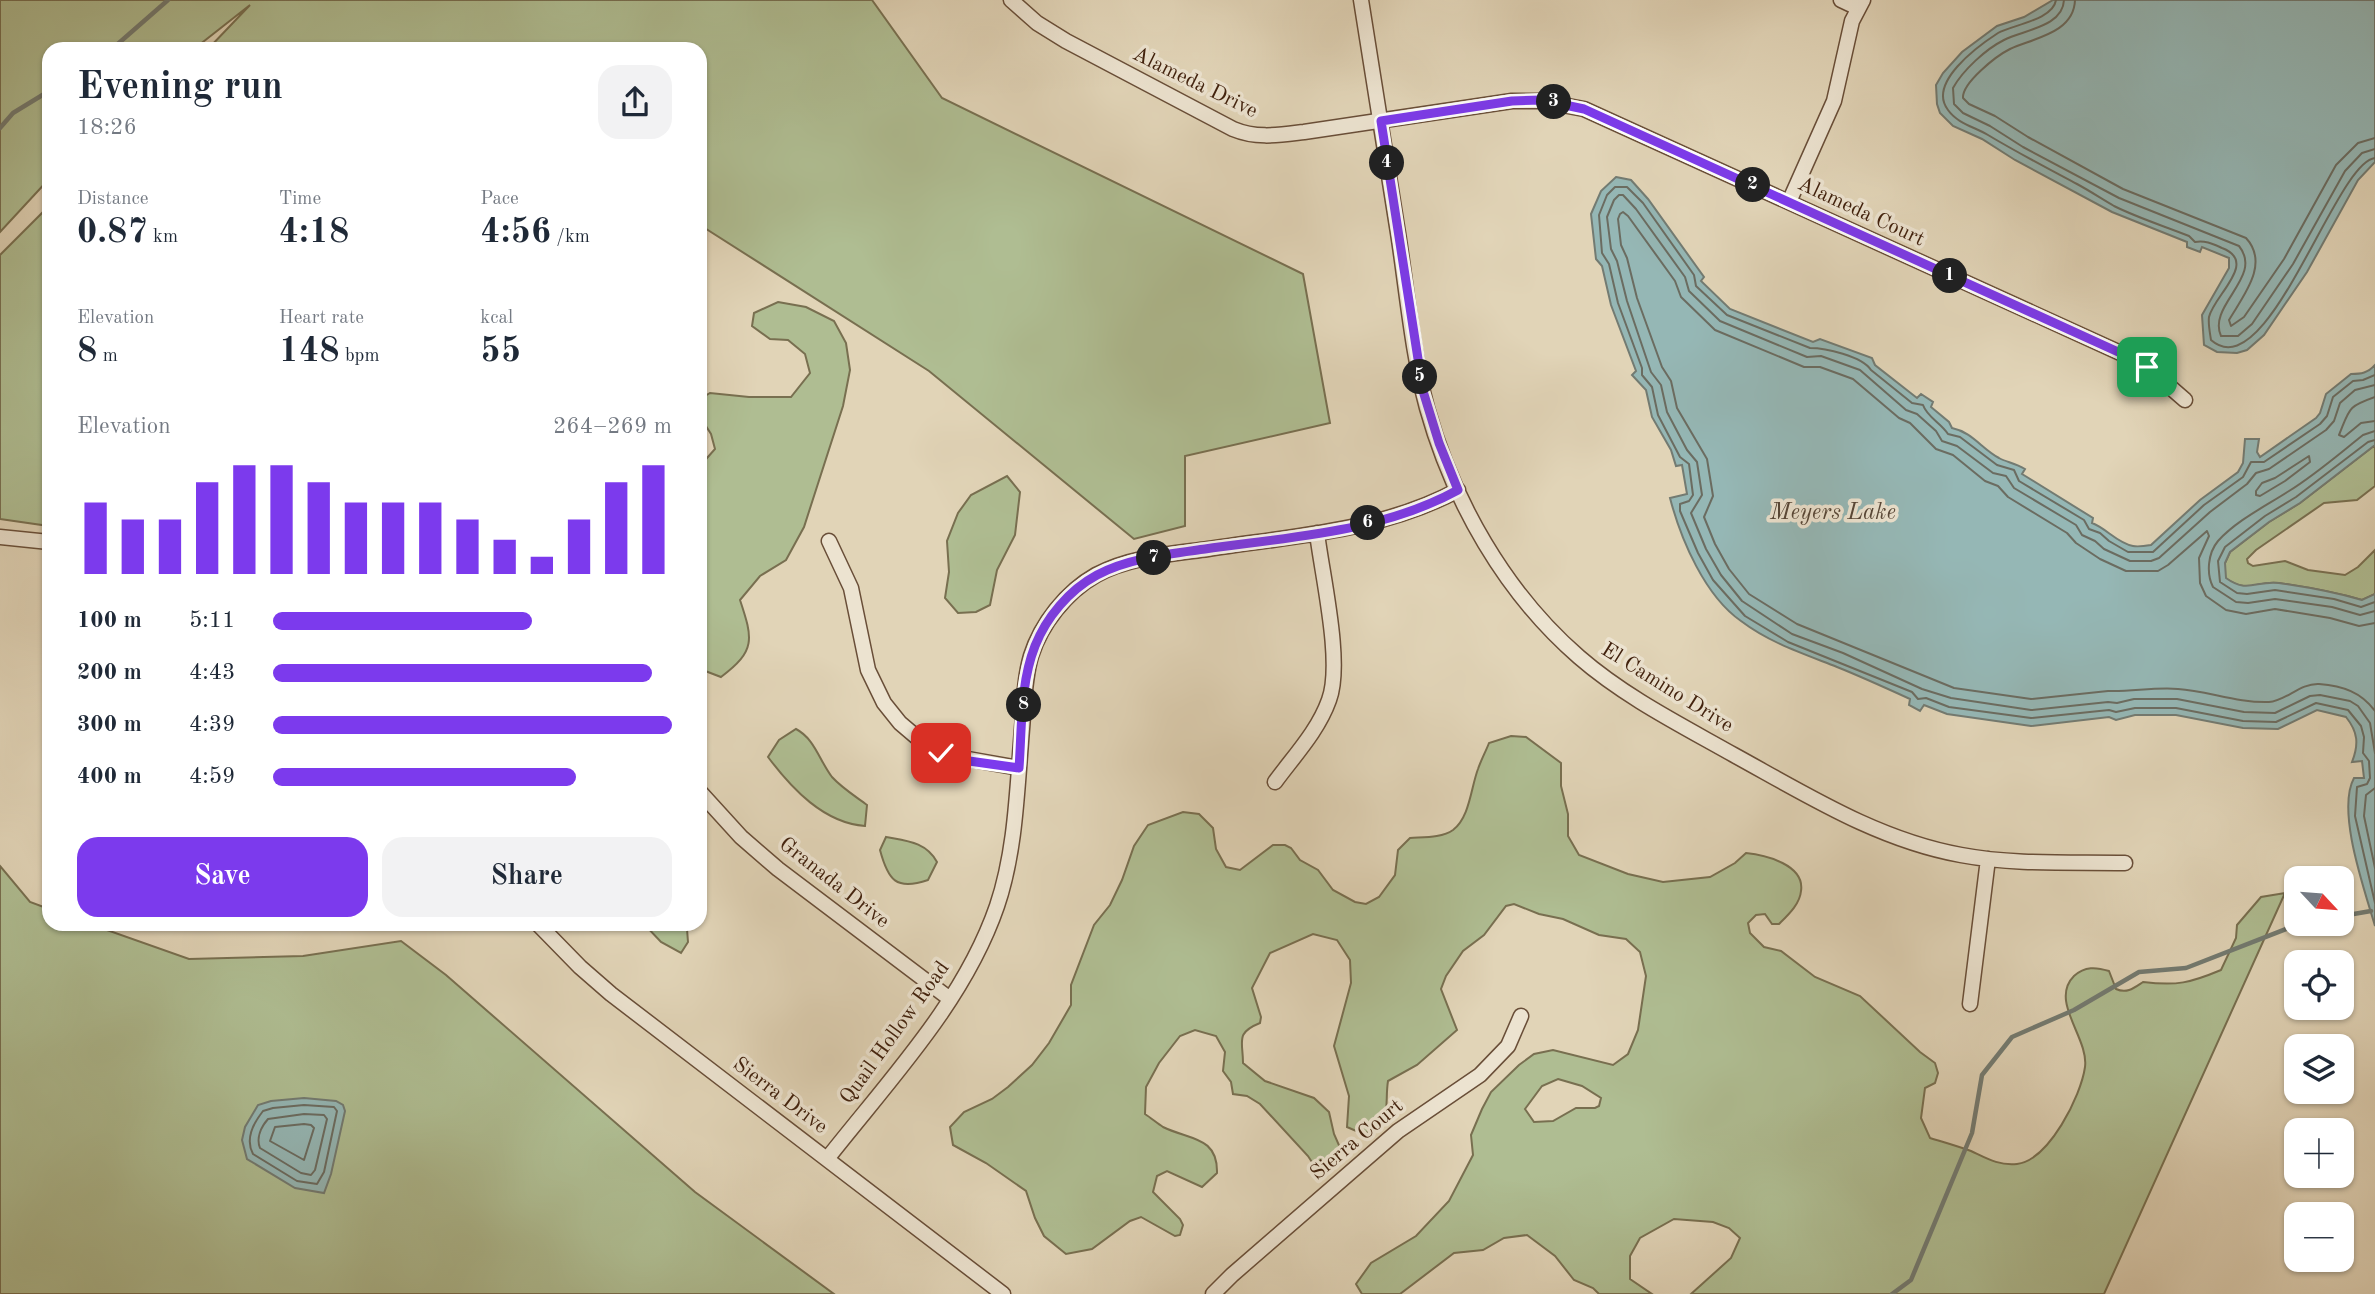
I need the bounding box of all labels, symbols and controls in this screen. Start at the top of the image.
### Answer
street label: Alameda Drive [1129,44,1261,122]
button: share [598,65,672,139]
text: Evening run [77,69,283,107]
pin: 3 [1536,84,1572,119]
text: 3 [1548,92,1559,111]
text: 18:26 [77,116,137,139]
pin: 4 [1370,146,1404,180]
text: 4 [1381,153,1392,172]
pin: 2 [1736,168,1770,202]
street label: Alameda Court [1794,173,1928,251]
text: 2 [1747,175,1758,194]
text: Distance [77,190,149,209]
text: Time [279,190,321,209]
text: Pace [480,190,519,209]
text: 0.87 [77,215,148,250]
text: 4:18 [279,215,349,250]
text: 4:56 [480,215,551,250]
text: km [148,228,178,247]
text: /km [551,228,590,247]
pin: 1 [1932,258,1968,294]
text: 1 [1944,266,1955,285]
text: Elevation [77,309,154,328]
text: Heart rate [279,309,364,328]
text: kcal [480,309,513,328]
text: 8 [77,334,97,369]
text: 148 [279,334,340,369]
text: 55 [480,334,521,369]
pin [2117,337,2177,397]
text: m [97,347,118,366]
text: bpm [340,347,380,366]
icon: arrive [2128,348,2166,386]
pin: 5 [1402,360,1438,394]
text: 5 [1414,367,1425,386]
text: Elevation [77,415,171,438]
text: 264–269 m [553,415,672,438]
water label: Meyers Lake [1769,501,1896,525]
pin: 6 [1350,505,1386,540]
text: 6 [1362,513,1373,532]
pin: 7 [1136,540,1172,576]
text: 7 [1148,548,1159,567]
text: 100 m [77,609,142,632]
text: 5:11 [189,609,235,632]
street label: El Camino Drive [1597,639,1737,737]
text: 200 m [77,661,142,684]
text: 4:43 [189,661,235,684]
pin: 8 [1006,688,1042,722]
text: 8 [1018,695,1029,714]
text: 300 m [77,713,142,736]
text: 4:39 [189,713,235,736]
pin [911,723,971,783]
icon: check [922,734,960,772]
text: 400 m [77,765,142,788]
text: 4:59 [189,765,235,788]
street label: Granada Drive [775,834,893,932]
button: Save [77,837,368,917]
button: Share [382,837,672,917]
north arrow [2284,866,2354,936]
map controls [2284,866,2354,1272]
button: locate [2284,950,2354,1020]
street label: Quail Hollow Road [836,958,954,1108]
button: layers [2284,1034,2354,1104]
street label: Sierra Drive [729,1054,831,1138]
street label: Sierra Court [1307,1095,1407,1185]
button: + [2284,1118,2354,1188]
button: − [2284,1202,2354,1272]

